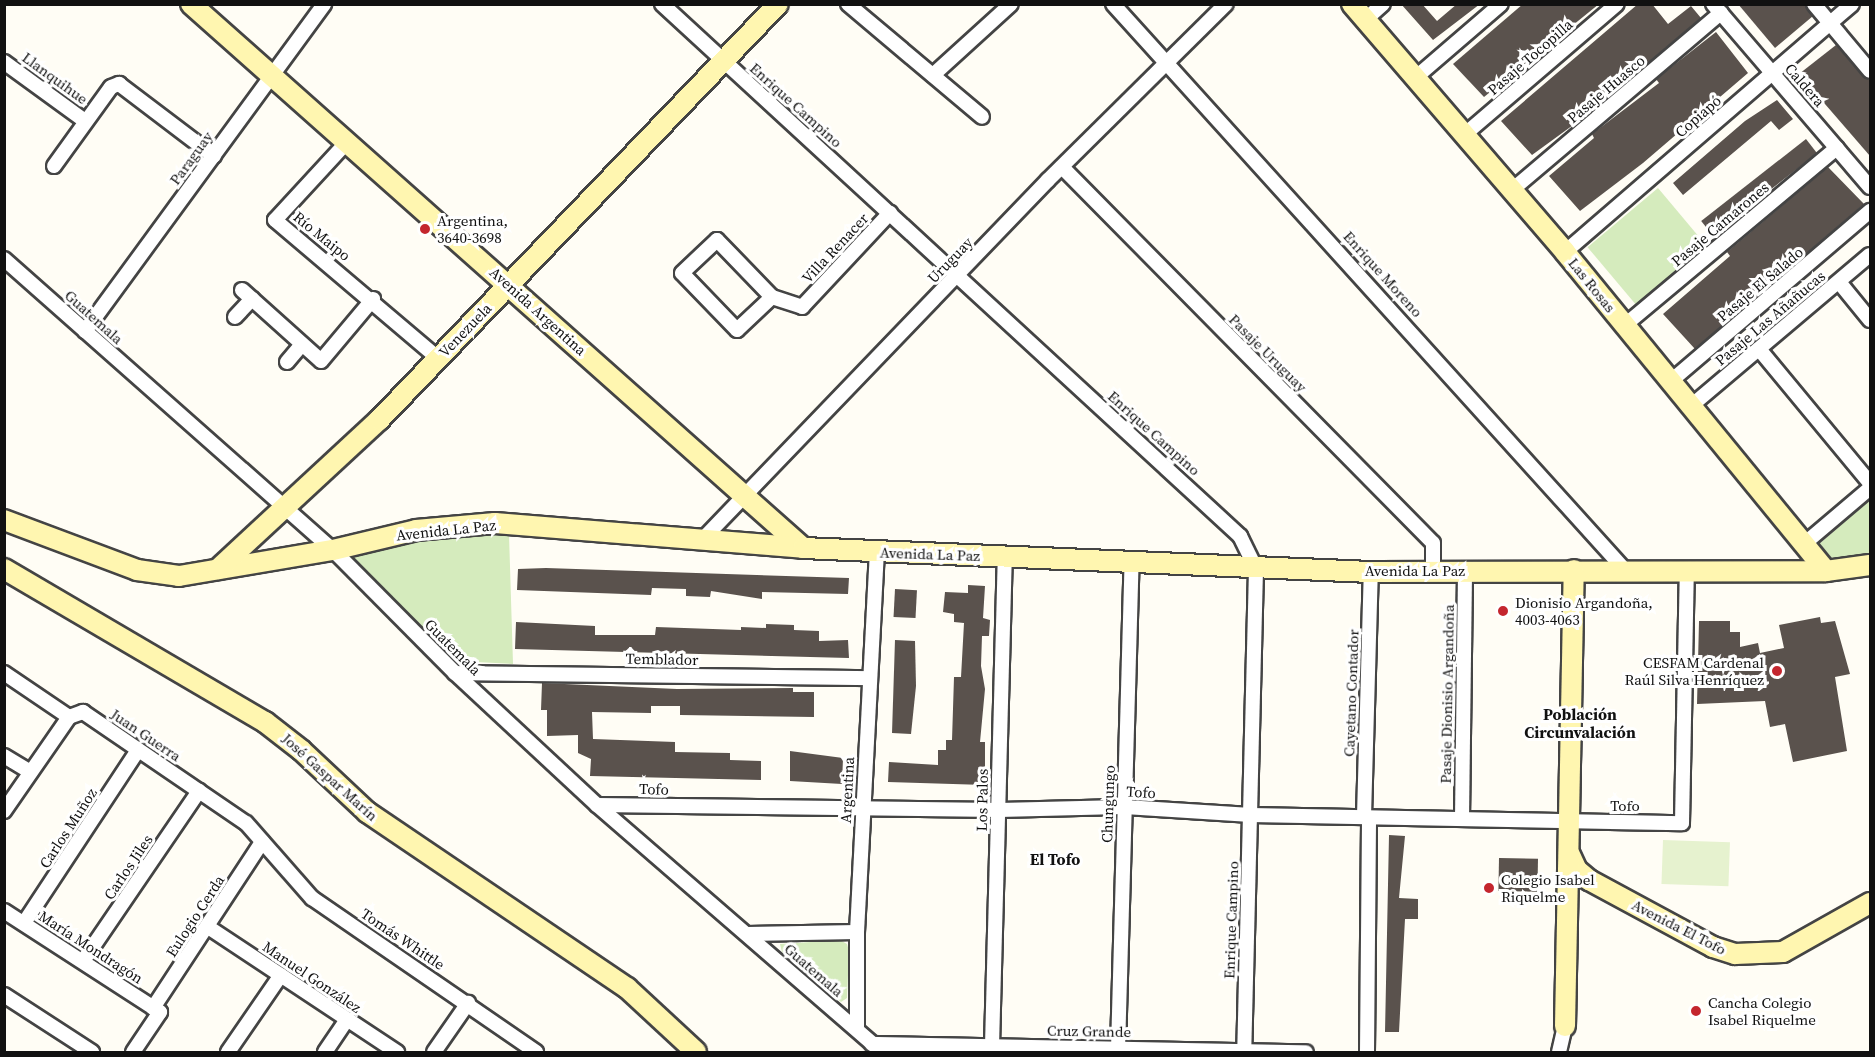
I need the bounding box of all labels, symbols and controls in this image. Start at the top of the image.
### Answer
street label: Pasaje Tocopilla [1484,15,1576,99]
street label: Llanquihue [19,48,91,108]
street label: Pasaje Huasco [1563,51,1649,127]
street label: Enrique Campino [746,59,846,151]
street label: Caldera [1781,60,1829,110]
street label: Copiapó [1671,91,1725,141]
street label: Paraguay [166,128,216,188]
street label: Pasaje Camarones [1668,178,1772,270]
street label: Río Maipo [290,208,354,264]
street label: Villa Renacer [798,209,872,287]
place label: Argentina, 3640-3698 [437,211,508,246]
marker: Argentina, 3640-3698 [418,222,432,236]
street label: Enrique Moreno [1340,227,1426,321]
street label: Uruguay [924,233,976,287]
street label: Pasaje El Salado [1713,243,1807,325]
street label: Las Rosas [1565,254,1619,316]
street label: Avenida Argentina [486,263,590,359]
street label: Pasaje Las Añañucas [1711,267,1829,369]
street label: Guatemala [61,286,127,348]
street label: Venezuela [435,299,495,361]
street label: Pasaje Uruguay [1225,310,1311,396]
street label: Enrique Campino [1104,387,1204,479]
street label: Avenida La Paz [395,516,497,544]
street label: Avenida La Paz [880,543,980,565]
street label: Avenida La Paz [1365,562,1465,580]
place label: Dionisio Argandoña, 4003-4063 [1515,593,1653,628]
street label: Pasaje Dionisio Argandoña [1436,604,1458,784]
marker: Dionisio Argandoña, 4003-4063 [1496,604,1510,618]
street label: Guatemala [421,615,485,679]
street label: Cayetano Contador [1340,629,1362,757]
street label: Temblador [625,649,699,669]
place label: CESFAM Cardenal Raúl Silva Henríquez [1624,653,1764,688]
marker: CESFAM Cardenal Raúl Silva Henríquez [1768,662,1786,680]
district label: Población Circunvalación [1524,704,1636,742]
street label: Juan Guerra [108,705,184,765]
street label: José Gaspar Marín [279,729,381,825]
street label: Argentina [836,756,858,824]
street label: Chungungo [1098,765,1118,843]
street label: Los Palos [972,768,992,832]
street label: Tofo [639,780,669,798]
street label: Tofo [1126,782,1156,802]
street label: Carlos Muñoz [35,785,101,871]
street label: Tofo [1610,797,1640,815]
street label: Carlos Jiles [100,831,156,903]
district label: El Tofo [1030,849,1080,869]
street label: Enrique Campino [1220,861,1242,979]
place label: Colegio Isabel Riquelme [1501,870,1595,905]
street label: Eulogio Cerda [162,872,228,960]
marker: Colegio Isabel Riquelme [1482,881,1496,895]
street label: Avenida El Tofo [1629,895,1729,959]
street label: Tomás Whittle [358,904,448,974]
street label: María Mondragón [36,907,146,987]
street label: Manuel González [259,937,365,1017]
street label: Guatemala [781,940,847,1000]
place label: Cancha Colegio Isabel Riquelme [1708,993,1816,1028]
marker: Cancha Colegio Isabel Riquelme [1689,1004,1703,1018]
street label: Cruz Grande [1047,1021,1131,1041]

